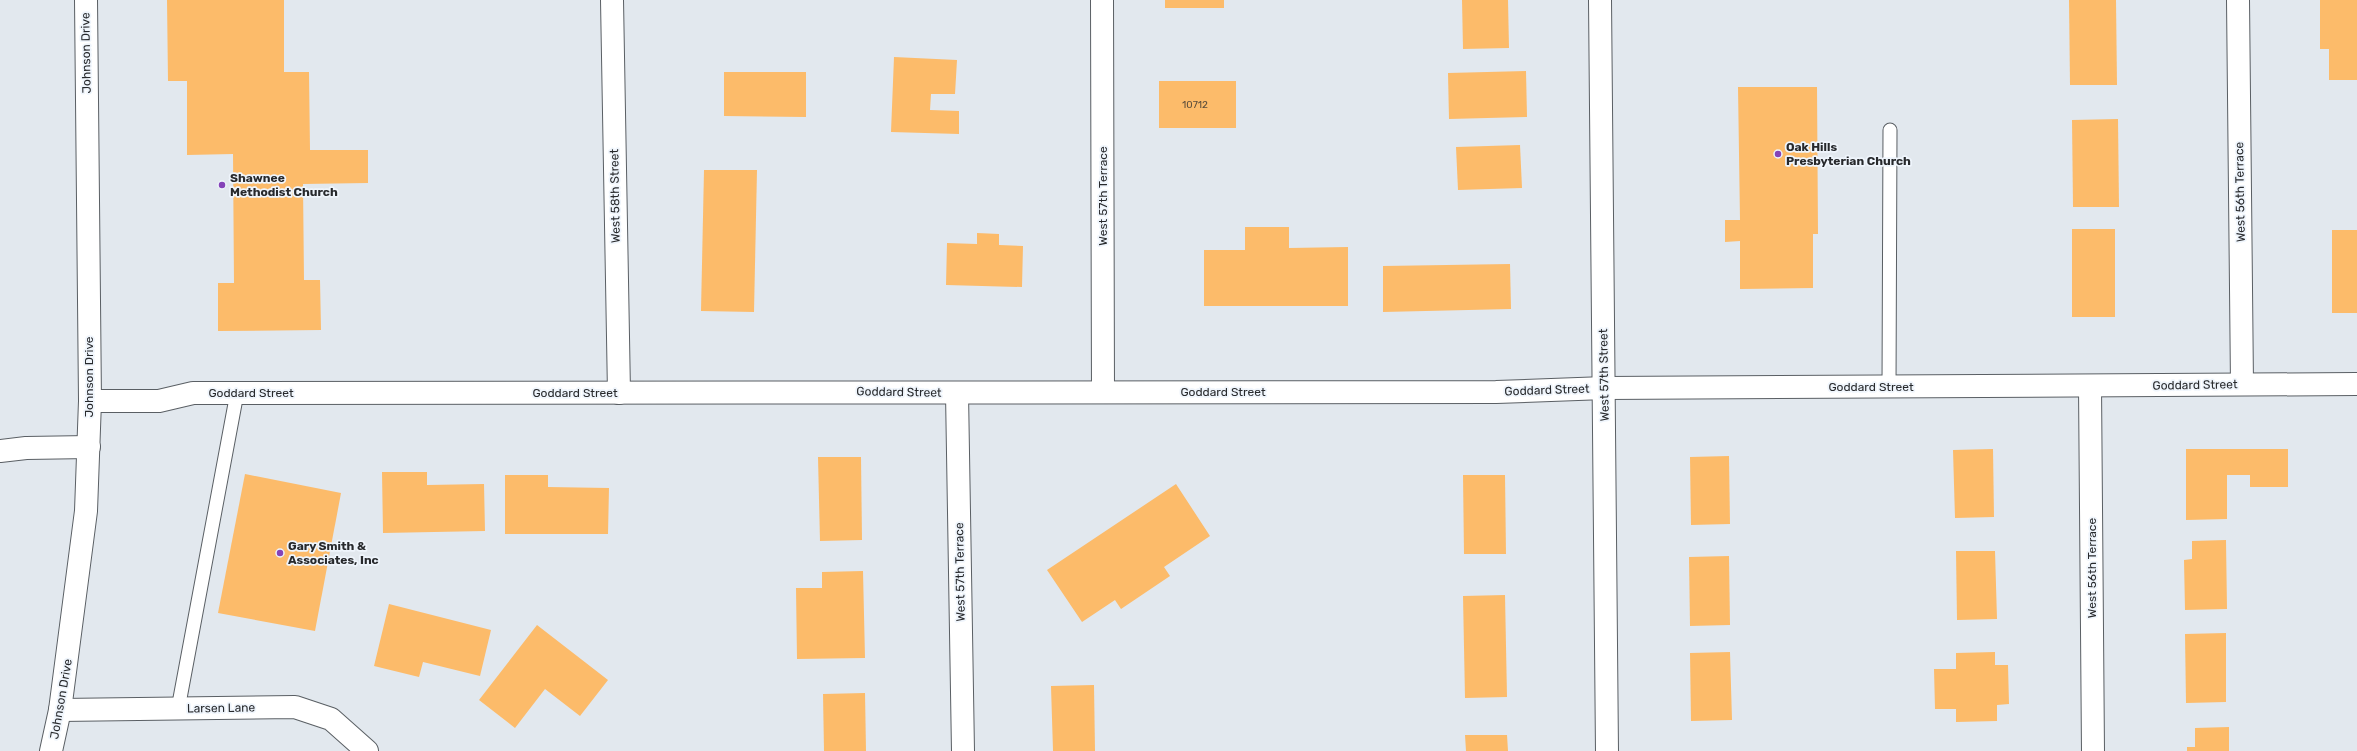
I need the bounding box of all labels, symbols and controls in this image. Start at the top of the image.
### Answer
street label: Johnson Drive [78,12,94,94]
house number: 10712 [1182,99,1208,111]
place label: Oak Hills Presbyterian Church [1786,140,1911,168]
street label: West 56th Terrace [2232,141,2248,242]
street label: West 57th Terrace [1096,146,1110,246]
street label: West 58th Street [607,148,623,243]
marker: Oak Hills Presbyterian Church [1773,149,1783,159]
place label: Shawnee Methodist Church [230,171,338,199]
marker: Shawnee Methodist Church [217,180,227,190]
street label: West 57th Street [1596,328,1612,421]
street label: Johnson Drive [82,336,96,418]
street label: Goddard Street [2152,377,2238,393]
street label: Goddard Street [1828,380,1914,394]
street label: Goddard Street [1504,382,1590,398]
street label: Goddard Street [856,384,942,400]
street label: Goddard Street [1180,385,1266,399]
street label: Goddard Street [208,386,294,400]
street label: Goddard Street [532,386,618,400]
street label: West 56th Terrace [2085,518,2099,618]
street label: West 57th Terrace [952,522,968,622]
place label: Gary Smith & Associates, Inc [288,539,379,567]
marker: Gary Smith & Associates, Inc [275,548,285,558]
street label: Johnson Drive [47,658,75,740]
street label: Larsen Lane [187,700,256,716]

